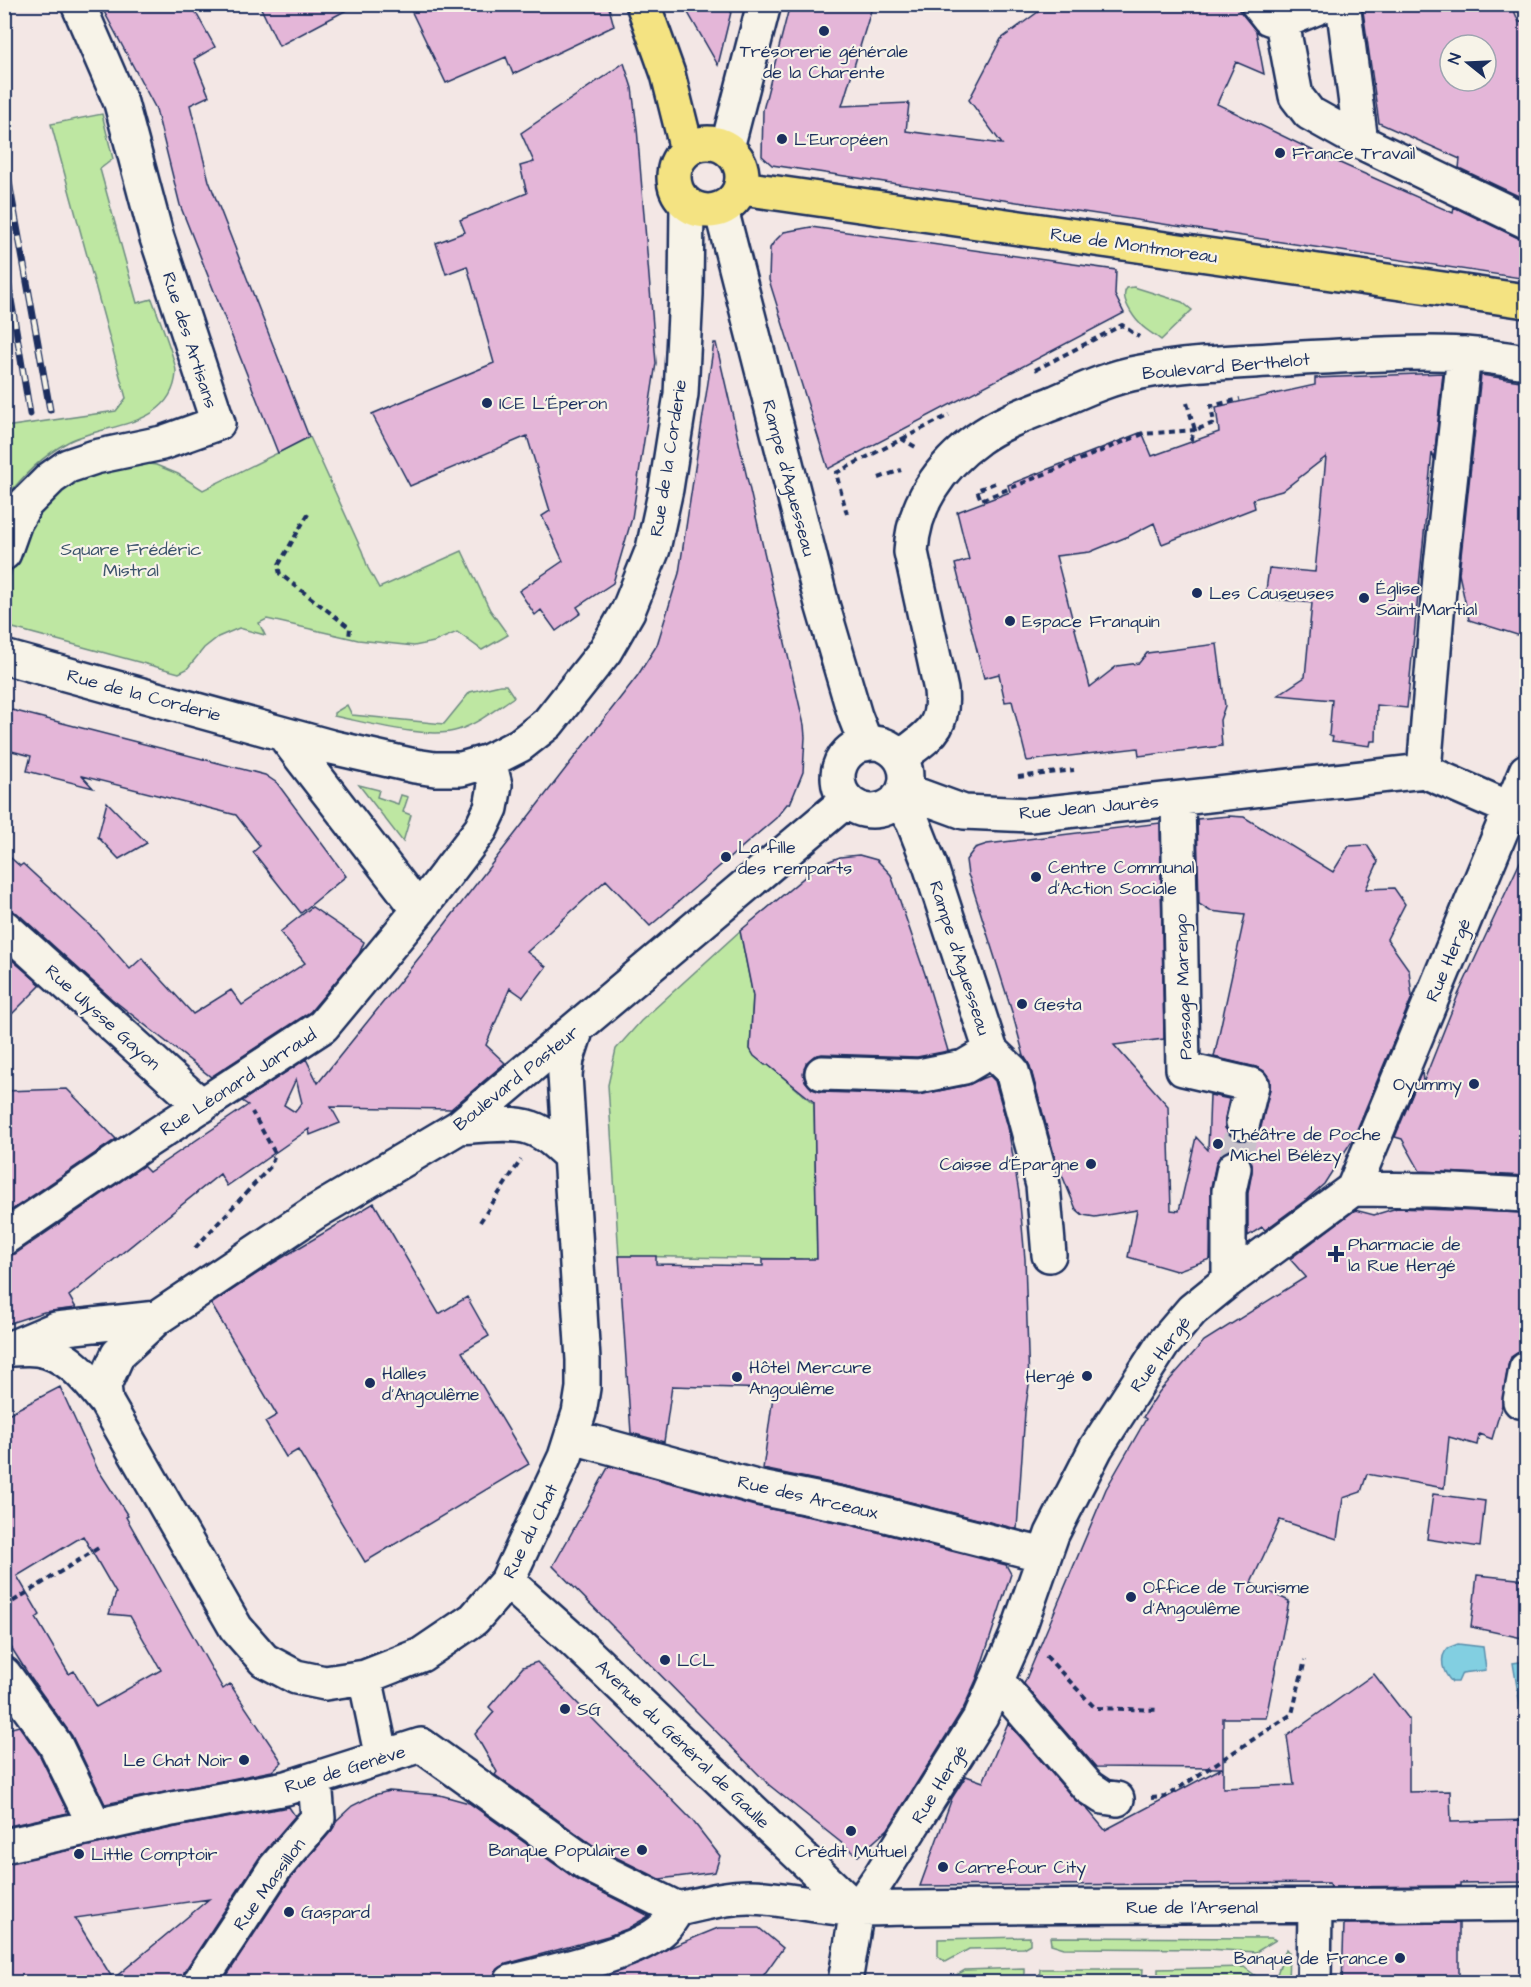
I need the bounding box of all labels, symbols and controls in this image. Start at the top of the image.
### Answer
marker: Trésorerie générale de la Charente [817,24,831,38]
north arrow [1438,33,1498,93]
place label: Trésorerie générale de la Charente [740,39,909,85]
text: N [1443,51,1467,67]
place label: L'Européen [794,127,888,152]
marker: L'Européen [775,132,789,146]
place label: France Travail [1292,141,1415,166]
marker: France Travail [1273,146,1287,160]
street label: Rue de Montmoreau [1049,221,1219,270]
street label: Rue des Artisans [156,269,223,411]
street label: Boulevard Berthelot [1141,347,1312,386]
street label: Rue de la Corderie [644,378,693,538]
place label: ICE L’Éperon [499,391,607,416]
marker: ICE L’Éperon [480,396,494,410]
street label: Rampe d'Aguesseau [755,397,821,559]
park label: Square Frédéric Mistral [60,537,202,583]
place label: Église Saint-Martial [1376,576,1477,622]
place label: Les Causeuses [1209,581,1334,606]
marker: Les Causeuses [1190,586,1204,600]
marker: Église Saint-Martial [1357,591,1371,605]
place label: Espace Franquin [1022,609,1160,634]
marker: Espace Franquin [1003,614,1017,628]
street label: Rue de la Corderie [64,663,224,728]
street label: Rue Jean Jaurès [1018,789,1160,826]
place label: La fille des remparts [738,835,852,881]
marker: La fille des remparts [719,850,733,864]
place label: Centre Communal d'Action Sociale [1048,855,1195,901]
marker: Centre Communal d'Action Sociale [1029,870,1043,884]
street label: Rampe d'Aguesseau [922,878,996,1039]
street label: Passage Marengo [1168,913,1200,1060]
street label: Rue Hergé [1420,914,1478,1006]
street label: Rue Ulysse Gayon [39,959,166,1077]
place label: Gesta [1034,992,1082,1017]
marker: Gesta [1015,997,1029,1011]
street label: Boulevard Pasteur [448,1020,585,1137]
street label: Rue Léonard Jarraud [155,1022,321,1142]
place label: Oyummy [1393,1072,1462,1098]
marker: Oyummy [1467,1077,1481,1091]
place label: Théâtre de Poche Michel Bélézy [1230,1122,1381,1169]
marker: Théâtre de Poche Michel Bélézy [1211,1137,1225,1151]
place label: Caisse d'Épargne [939,1152,1079,1178]
marker: Caisse d'Épargne [1084,1157,1098,1171]
place label: Pharmacie de la Rue Hergé [1348,1232,1461,1279]
marker: Pharmacie de la Rue Hergé [1329,1247,1343,1261]
street label: Rue Hergé [1124,1311,1197,1398]
place label: Hôtel Mercure Angoulême [749,1355,872,1402]
place label: Halles d'Angoulême [382,1361,480,1408]
place label: Hergé [1025,1364,1075,1390]
marker: Hergé [1080,1369,1094,1383]
marker: Hôtel Mercure Angoulême [730,1370,744,1384]
marker: Halles d'Angoulême [363,1376,377,1390]
street label: Rue des Arceaux [735,1469,881,1526]
street label: Rue du Chat [497,1479,564,1583]
place label: Office de Tourisme d'Angoulême [1143,1575,1310,1622]
marker: Office de Tourisme d'Angoulême [1124,1590,1138,1604]
place label: LCL [677,1648,715,1673]
marker: LCL [658,1653,672,1667]
street label: Avenue du Général de Gaulle [590,1654,776,1835]
place label: SG [577,1697,602,1722]
marker: SG [558,1702,572,1716]
street label: Rue de Genève [282,1739,409,1800]
street label: Rue Hergé [905,1740,974,1829]
place label: Le Chat Noir [123,1748,232,1773]
marker: Le Chat Noir [237,1753,251,1767]
marker: Crédit Mutuel [844,1824,858,1838]
street label: Rue Massillon [227,1833,311,1936]
place label: Banque Populaire [489,1838,630,1863]
place label: Crédit Mutuel [795,1839,907,1864]
place label: Little Comptoir [91,1842,218,1867]
marker: Banque Populaire [635,1843,649,1857]
marker: Little Comptoir [72,1847,86,1861]
place label: Carrefour City [955,1855,1086,1881]
marker: Carrefour City [936,1860,950,1874]
street label: Rue de l'Arsenal [1126,1895,1258,1920]
place label: Gaspard [301,1900,370,1925]
marker: Gaspard [282,1905,296,1919]
place label: Banque de France [1234,1946,1388,1971]
marker: Banque de France [1393,1951,1407,1965]

